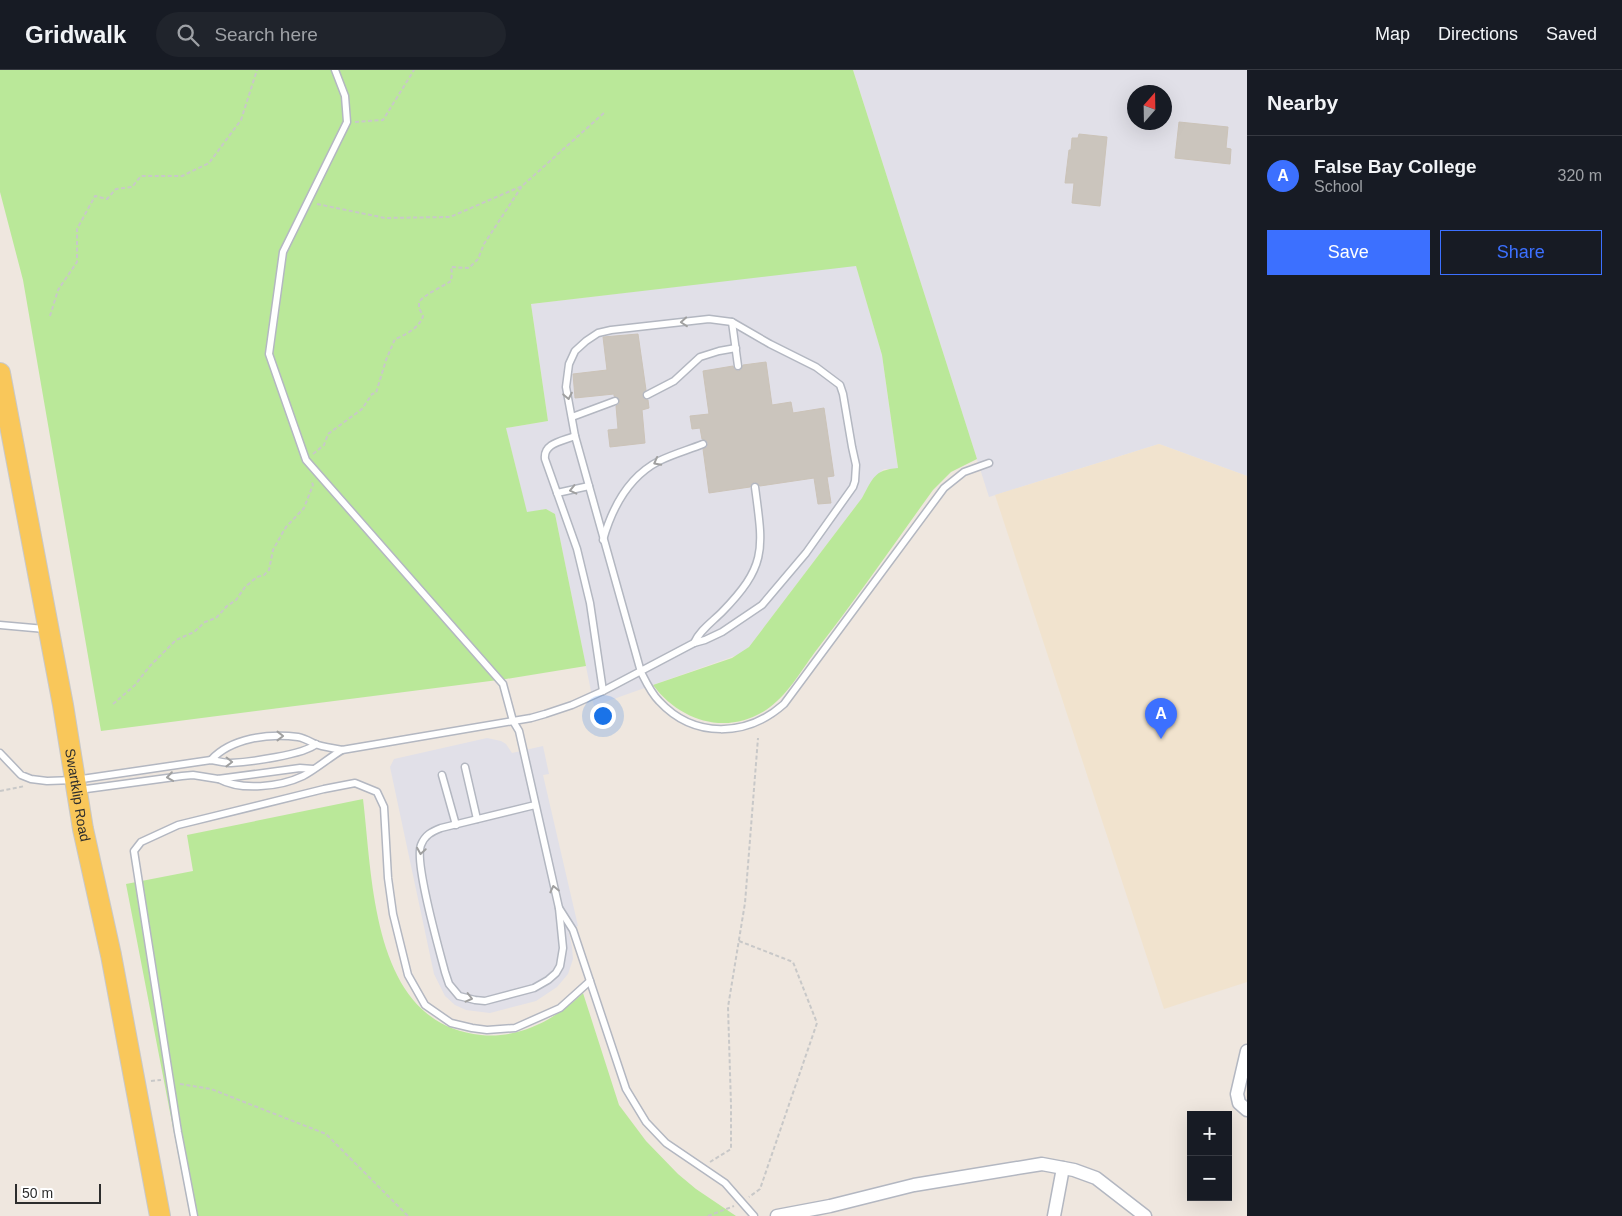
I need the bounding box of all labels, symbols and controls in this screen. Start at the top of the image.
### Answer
search box [156,12,506,57]
text: Gridwalk [25,21,126,48]
icon: search [174,21,202,49]
text: Search here [214,24,318,45]
text: Map [1375,24,1410,44]
text: Directions [1438,24,1518,44]
text: Saved [1546,24,1597,44]
north arrow [1127,85,1172,130]
text: Nearby [1267,91,1338,114]
text: False Bay College [1314,156,1477,177]
text: A [1277,167,1289,184]
text: 320 m [1558,167,1602,184]
text: School [1314,178,1363,195]
button: Save [1267,230,1430,275]
button: Share [1440,230,1602,275]
one-way arrow [679,316,687,327]
one-way arrow [562,392,573,401]
one-way arrow [654,456,663,466]
one-way arrow [569,484,578,495]
pin: A [1145,698,1177,739]
your location [590,703,616,729]
one-way arrow [276,731,284,741]
street label: Swartklip Road [62,747,94,843]
one-way arrow [226,757,233,767]
one-way arrow [166,772,174,782]
one-way arrow [416,847,426,856]
one-way arrow [550,885,560,893]
one-way arrow [464,992,473,1003]
map controls [1187,1111,1232,1201]
button: + [1187,1111,1232,1156]
button: − [1187,1156,1232,1201]
scale bar [15,1181,101,1204]
text: 50 m [22,1185,53,1201]

